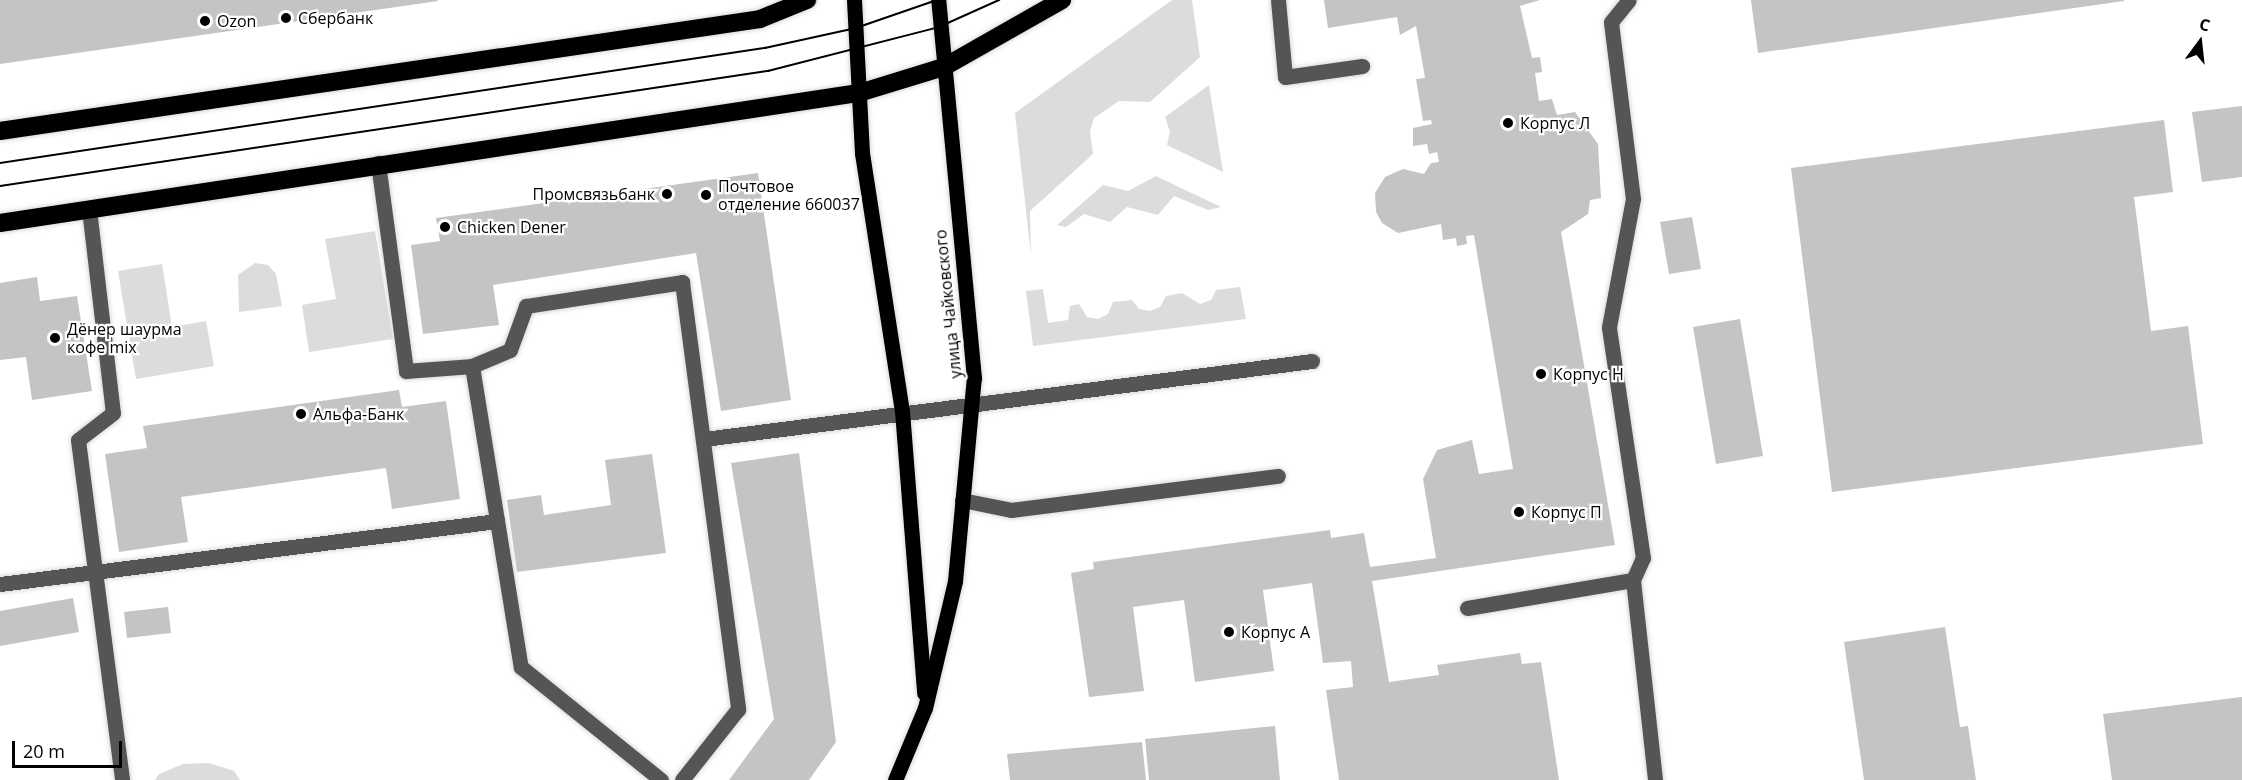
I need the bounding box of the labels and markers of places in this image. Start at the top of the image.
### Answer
place label: Сбербанк [298,8,373,28]
place label: Ozon [217,11,256,31]
marker: Сбербанк [279,11,293,25]
marker: Ozon [198,14,212,28]
place label: Корпус Л [1520,113,1590,133]
marker: Корпус Л [1501,116,1515,130]
place label: Почтовое отделение 660037 [718,176,860,214]
place label: Промсвязьбанк [533,184,655,204]
marker: Промсвязьбанк [660,187,674,201]
marker: Почтовое отделение 660037 [699,188,713,202]
place label: Chicken Dener [457,217,566,237]
marker: Chicken Dener [438,220,452,234]
place label: Дёнер шаурма кофе mix [67,319,182,357]
marker: Дёнер шаурма кофе mix [48,331,62,345]
place label: Корпус Н [1553,364,1624,384]
marker: Корпус Н [1534,367,1548,381]
place label: Альфа-Банк [313,404,404,424]
marker: Альфа-Банк [294,407,308,421]
place label: Корпус П [1531,502,1602,522]
marker: Корпус П [1512,505,1526,519]
place label: Корпус А [1241,622,1310,642]
marker: Корпус А [1222,625,1236,639]

